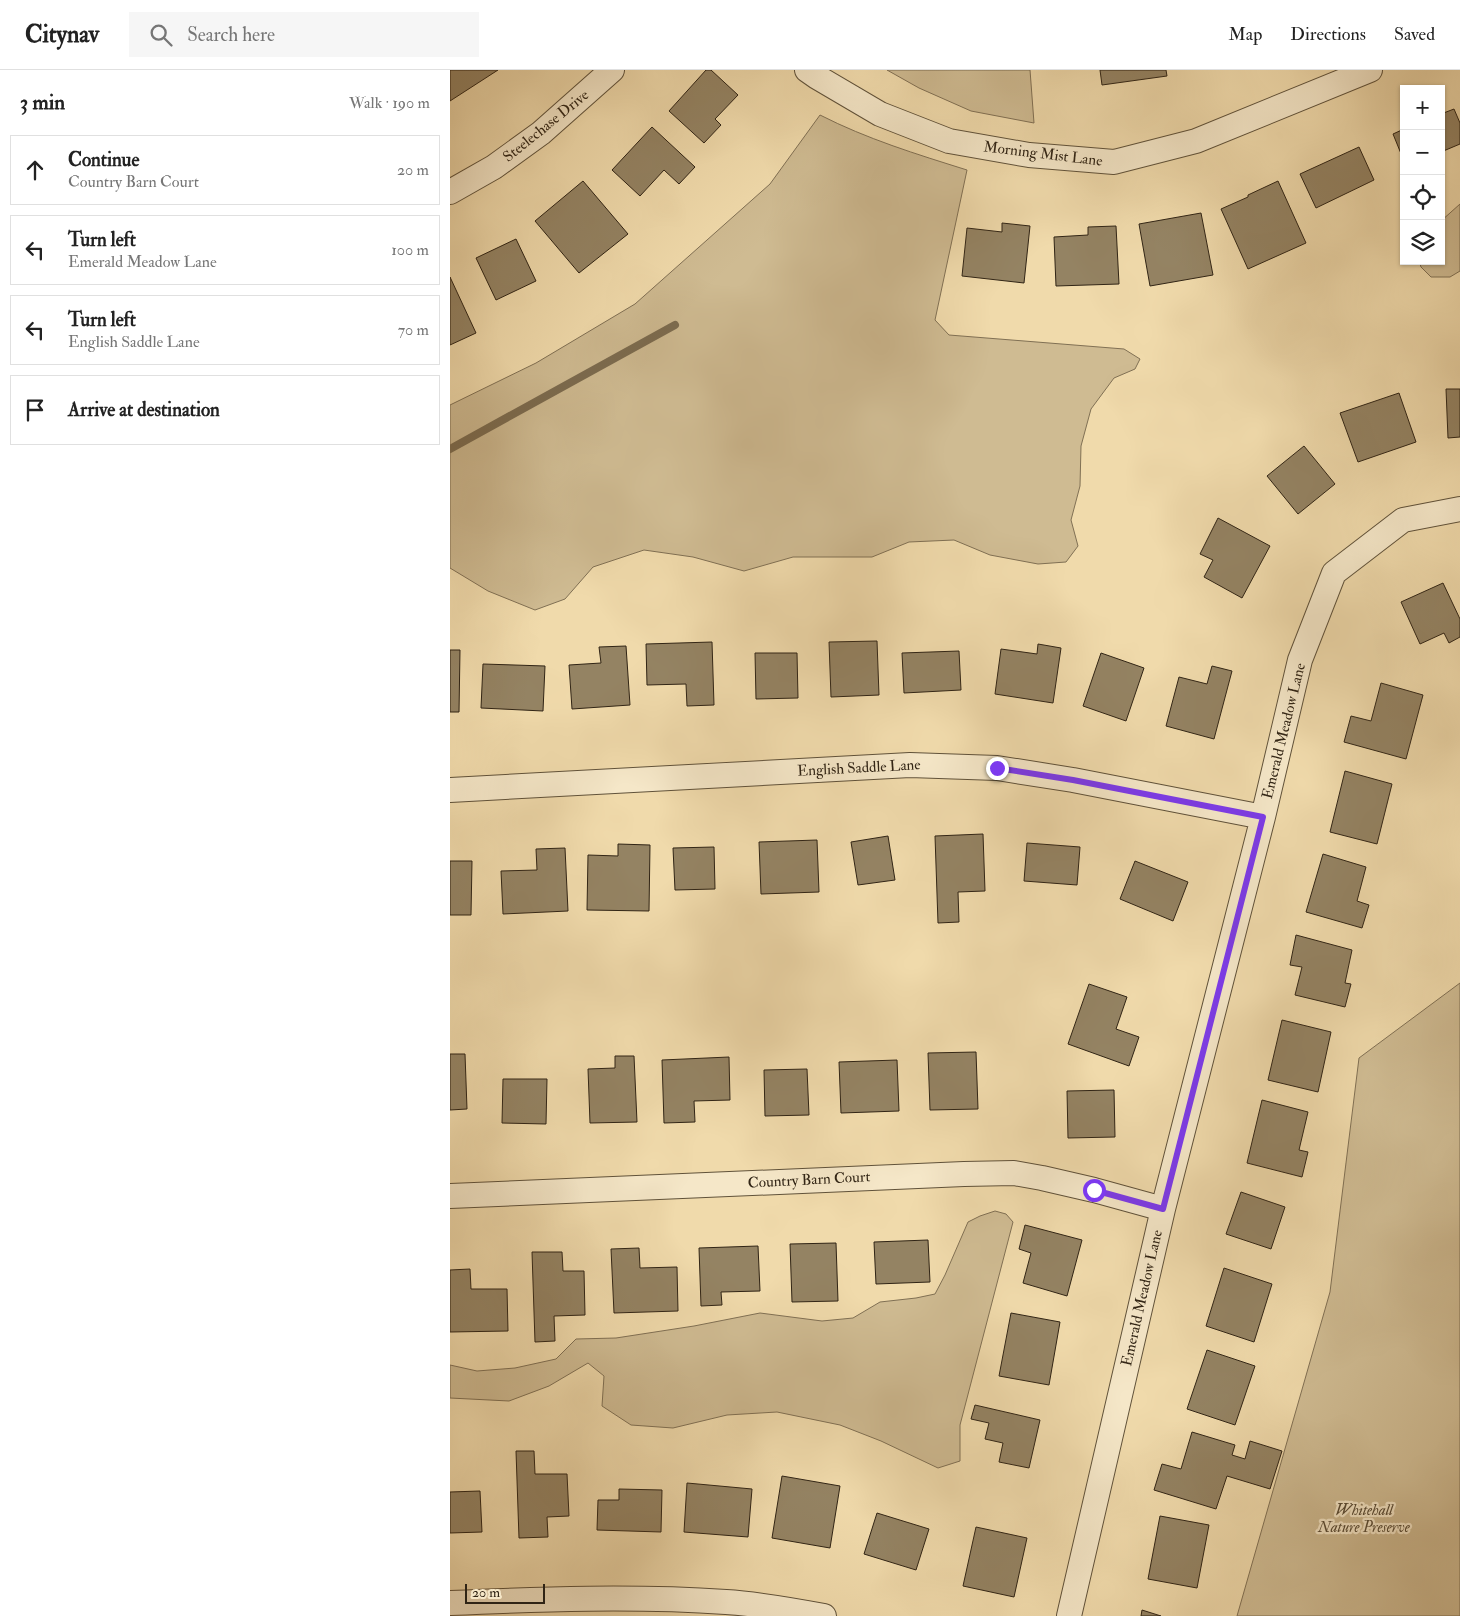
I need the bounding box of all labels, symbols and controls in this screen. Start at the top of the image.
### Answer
search box [129,12,479,57]
text: Citynav [25,19,99,50]
icon: search [147,21,175,49]
text: Search here [187,23,275,47]
text: Map [1229,23,1262,46]
text: Directions [1290,23,1366,46]
text: Saved [1394,23,1435,46]
map controls [1400,85,1445,265]
button: + [1400,85,1445,130]
street label: Steelechase Drive [499,86,593,166]
text: 3 min [20,89,65,116]
text: Walk · 190 m [349,93,430,113]
button: − [1400,130,1445,175]
street label: Morning Mist Lane [982,137,1104,171]
text: Continue [68,148,139,172]
icon: ahead [21,156,49,184]
text: 20 m [397,160,429,180]
text: Country Barn Court [68,172,199,192]
button: locate [1400,175,1445,220]
button: layers [1400,220,1445,265]
text: Turn left [68,228,136,252]
icon: left [21,236,49,264]
text: 100 m [391,240,429,260]
text: Emerald Meadow Lane [68,252,217,272]
text: Turn left [68,308,136,332]
icon: left [21,316,49,344]
text: 70 m [398,320,429,340]
text: English Saddle Lane [68,332,200,352]
icon: arrive [21,396,49,424]
text: Arrive at destination [68,398,220,422]
street label: Emerald Meadow Lane [1258,661,1310,801]
street label: English Saddle Lane [797,755,921,781]
route end [986,757,1009,780]
street label: Country Barn Court [747,1167,871,1193]
route start [1083,1179,1106,1202]
street label: Emerald Meadow Lane [1117,1228,1167,1368]
park label: Whitehall Nature Preserve [1317,1501,1411,1537]
scale bar [465,1581,545,1604]
text: 20 m [472,1584,500,1601]

